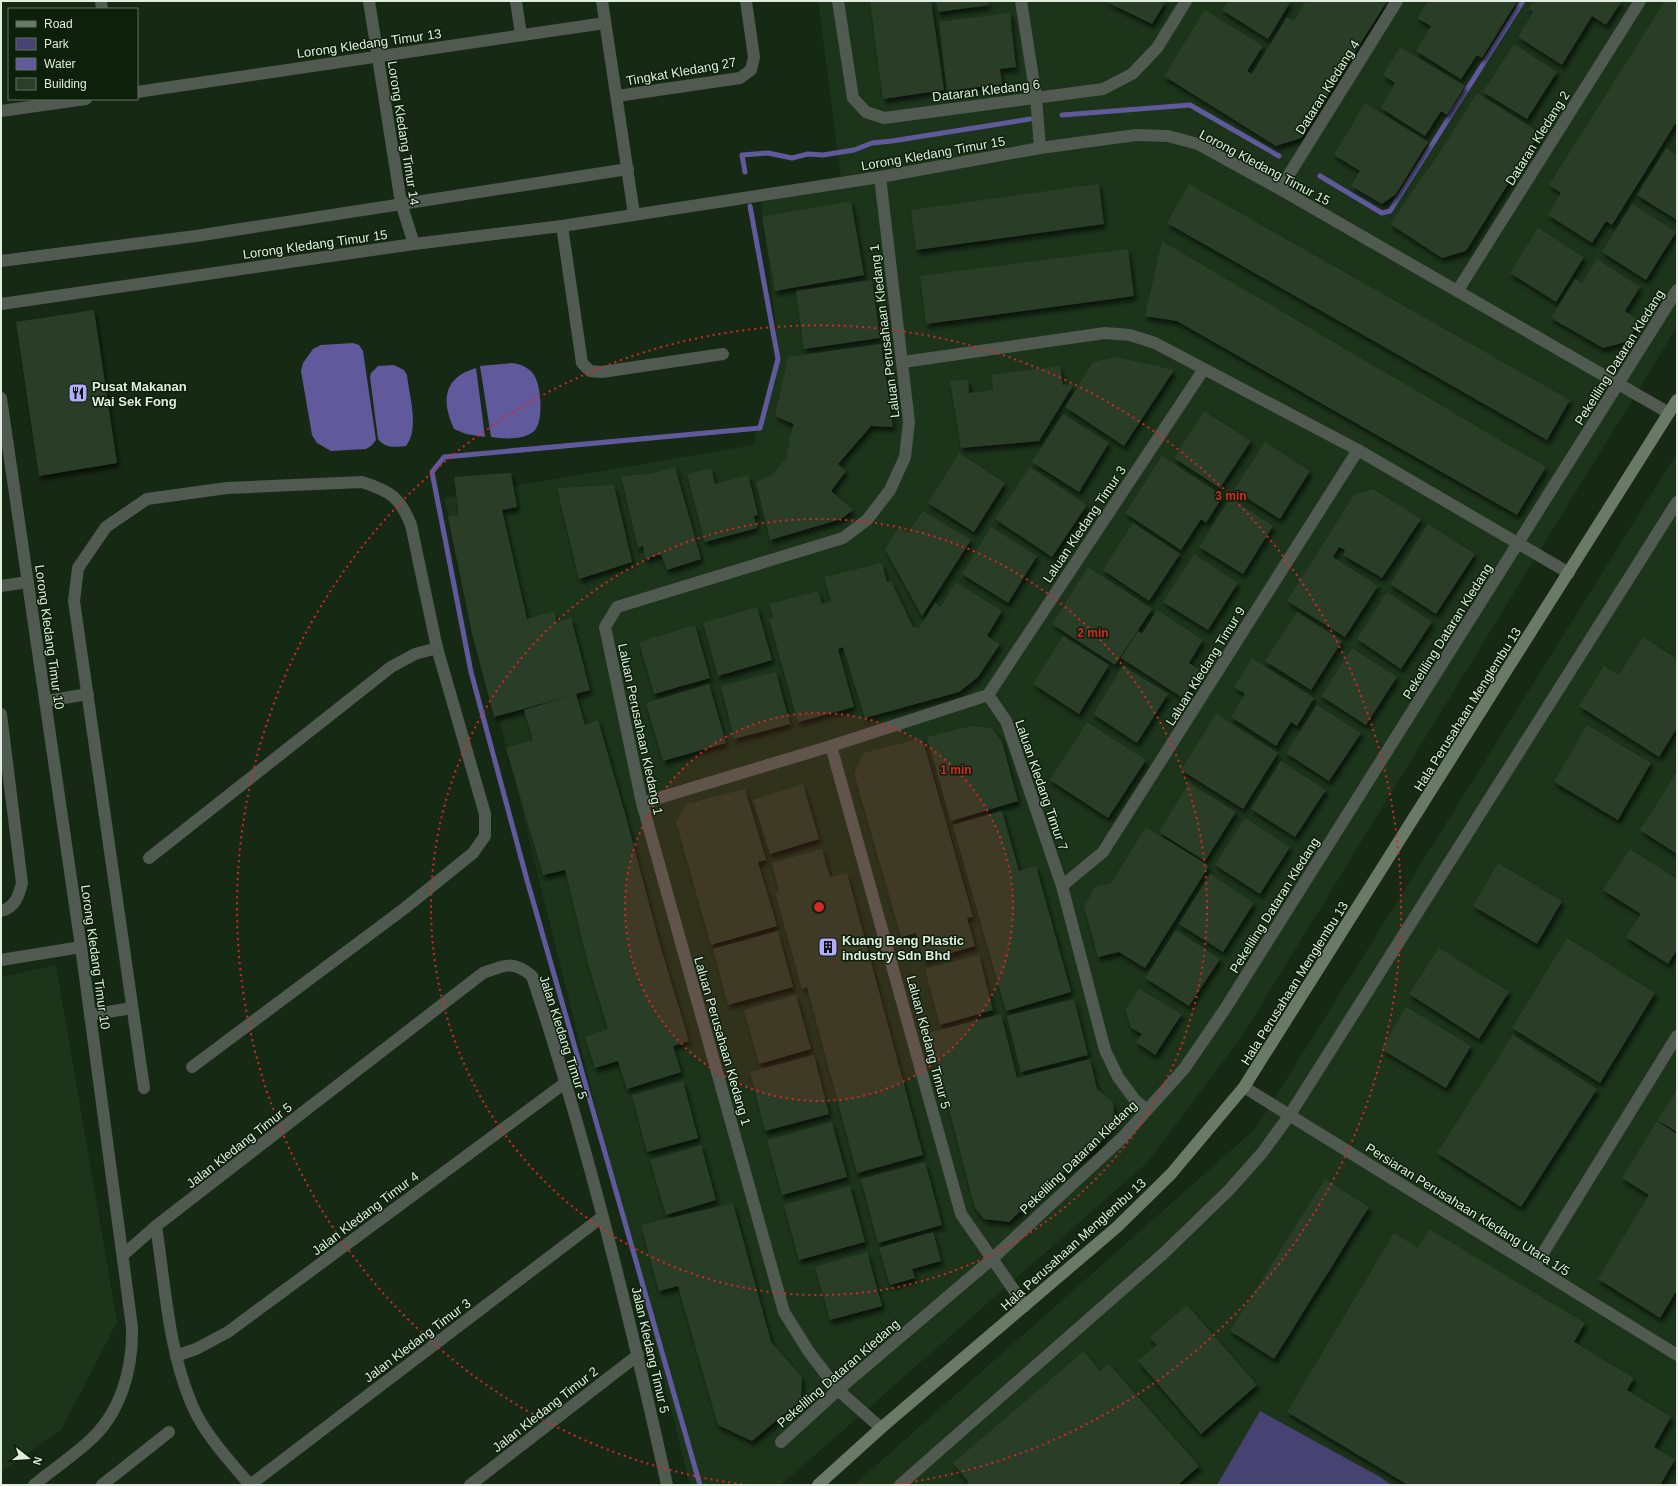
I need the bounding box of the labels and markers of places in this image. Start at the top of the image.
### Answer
place label: Pusat Makanan Wai Sek Fong [92,379,187,409]
restaurant icon: Pusat Makanan Wai Sek Fong [67,382,89,404]
centre of rings [812,900,826,914]
place label: Kuang Beng Plastic industry Sdn Bhd [842,933,964,963]
building icon: Kuang Beng Plastic industry Sdn Bhd [817,936,839,958]

